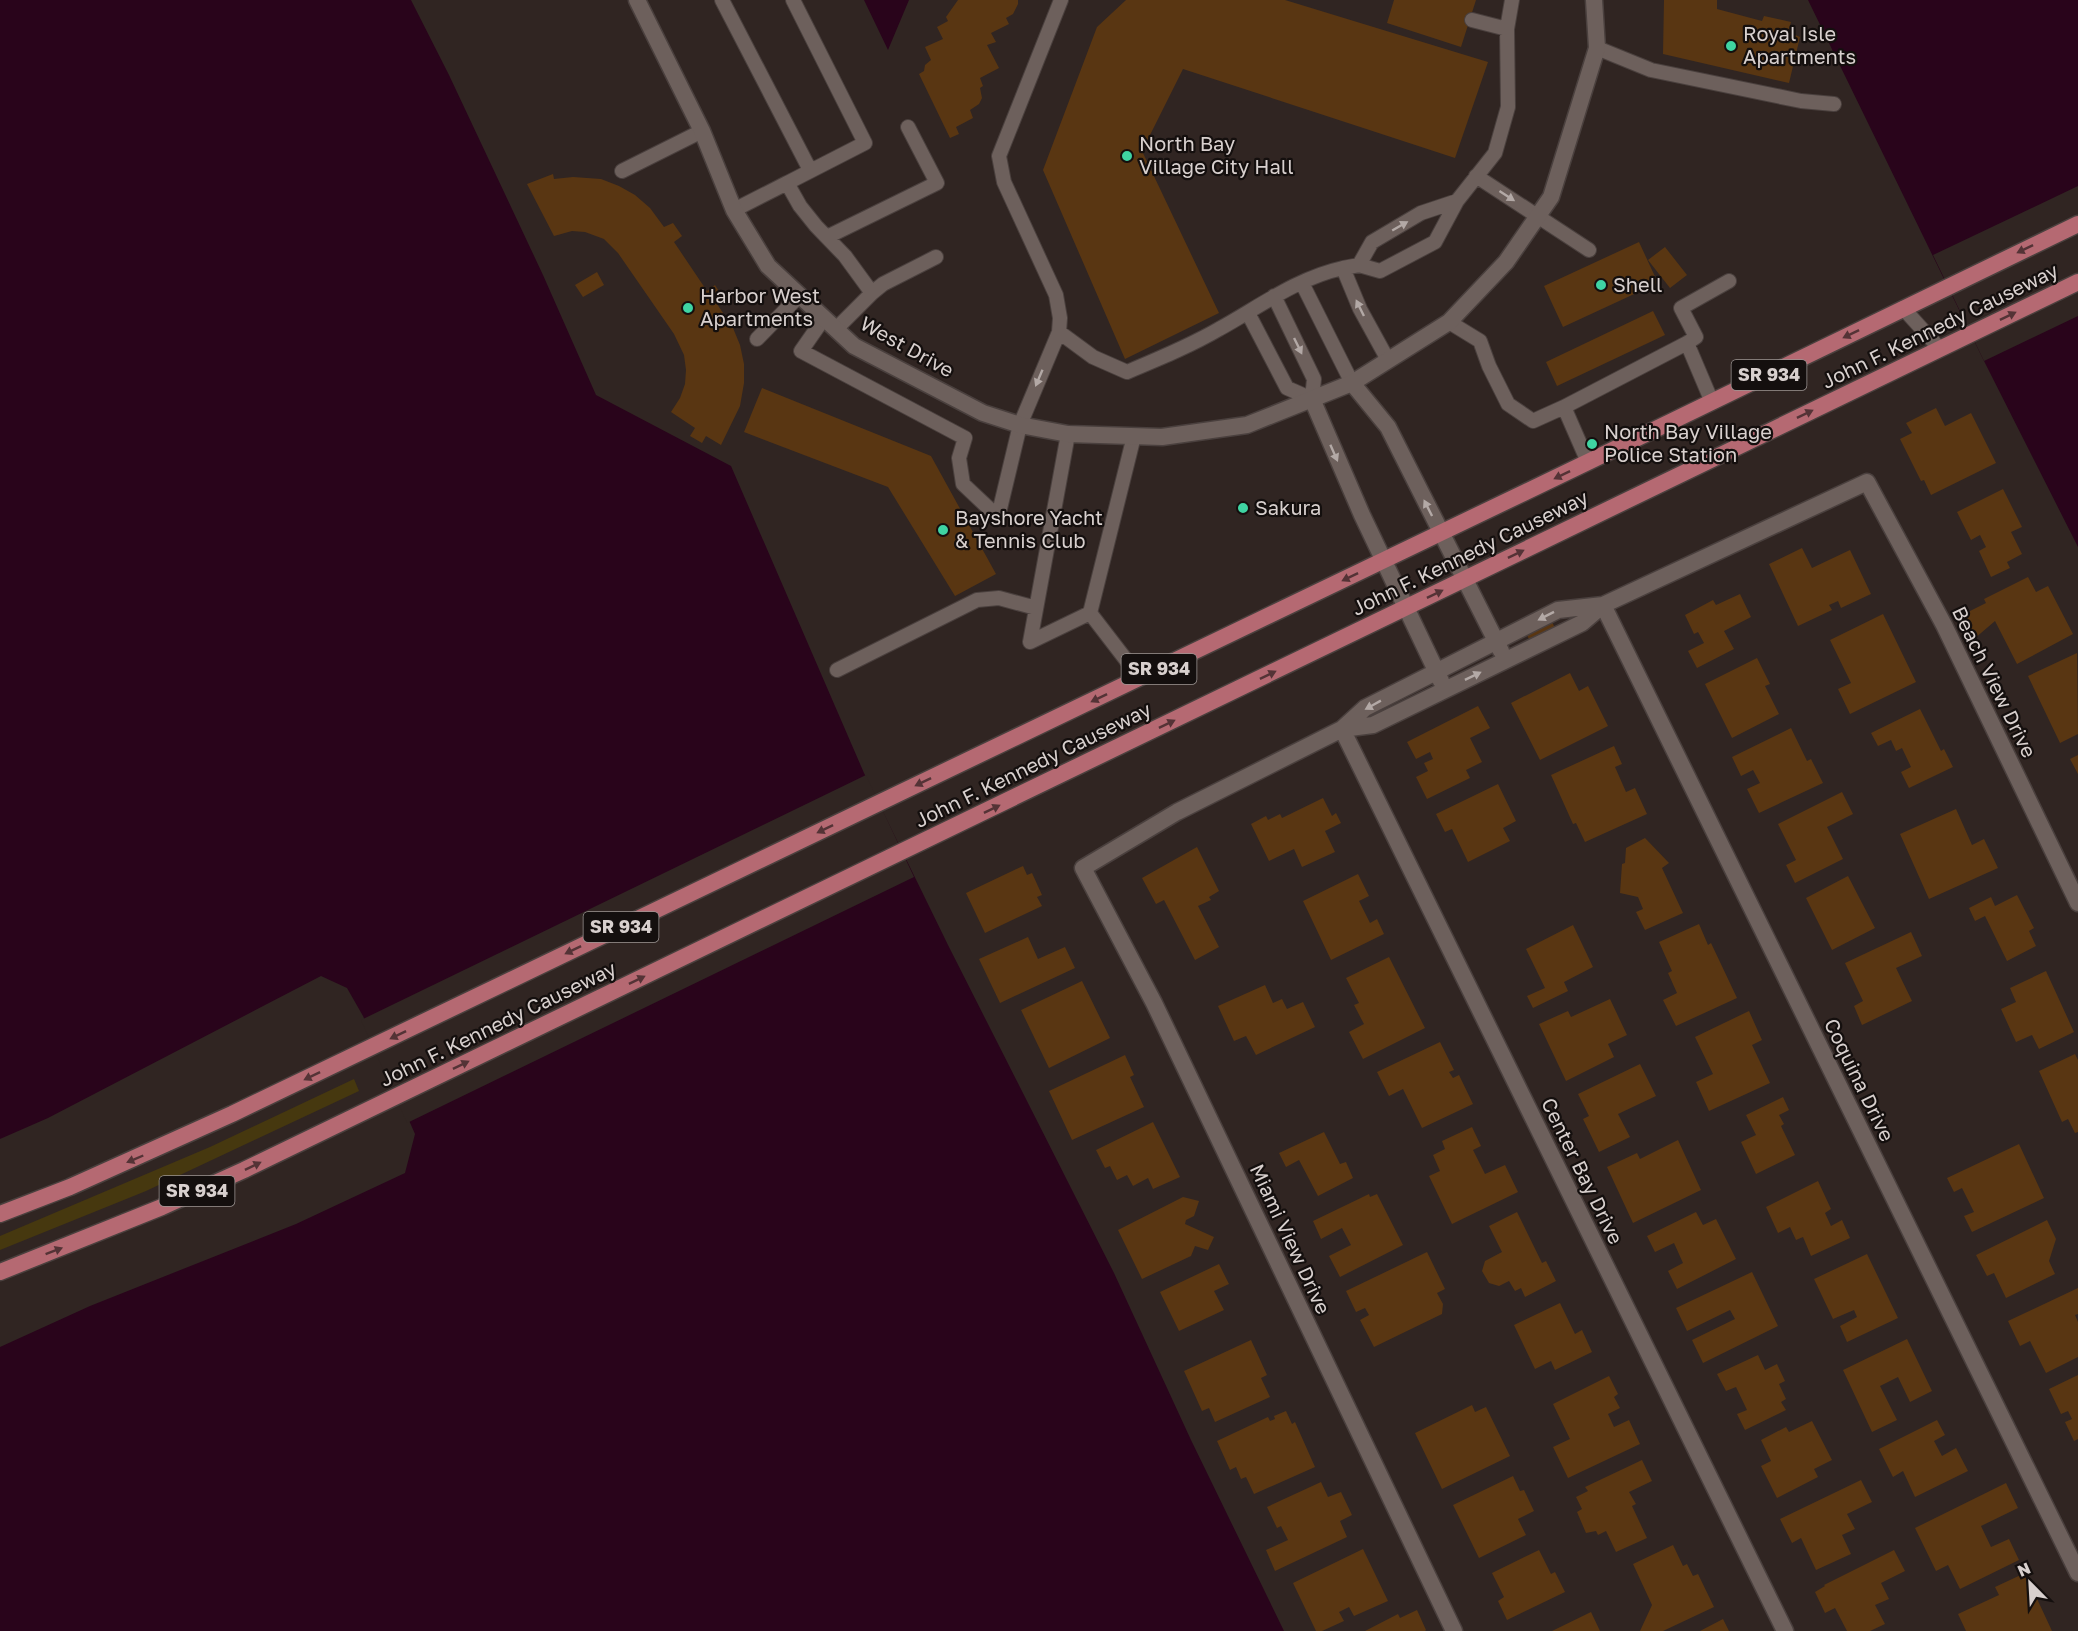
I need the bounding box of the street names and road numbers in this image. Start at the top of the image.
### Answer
street label: John F. Kennedy Causeway [1818,257,2062,393]
street label: West Drive [857,311,958,382]
road number: SR 934 [1732,360,1806,390]
street label: John F. Kennedy Causeway [1348,484,1592,620]
street label: Beach View Drive [1948,602,2042,761]
road number: SR 934 [1122,654,1196,684]
street label: John F. Kennedy Causeway [911,696,1155,832]
road number: SR 934 [584,912,658,942]
street label: John F. Kennedy Causeway [376,955,620,1091]
street label: Coquina Drive [1820,1014,1900,1145]
street label: Center Bay Drive [1537,1094,1629,1248]
street label: Miami View Drive [1246,1160,1336,1317]
road number: SR 934 [160,1176,234,1206]

